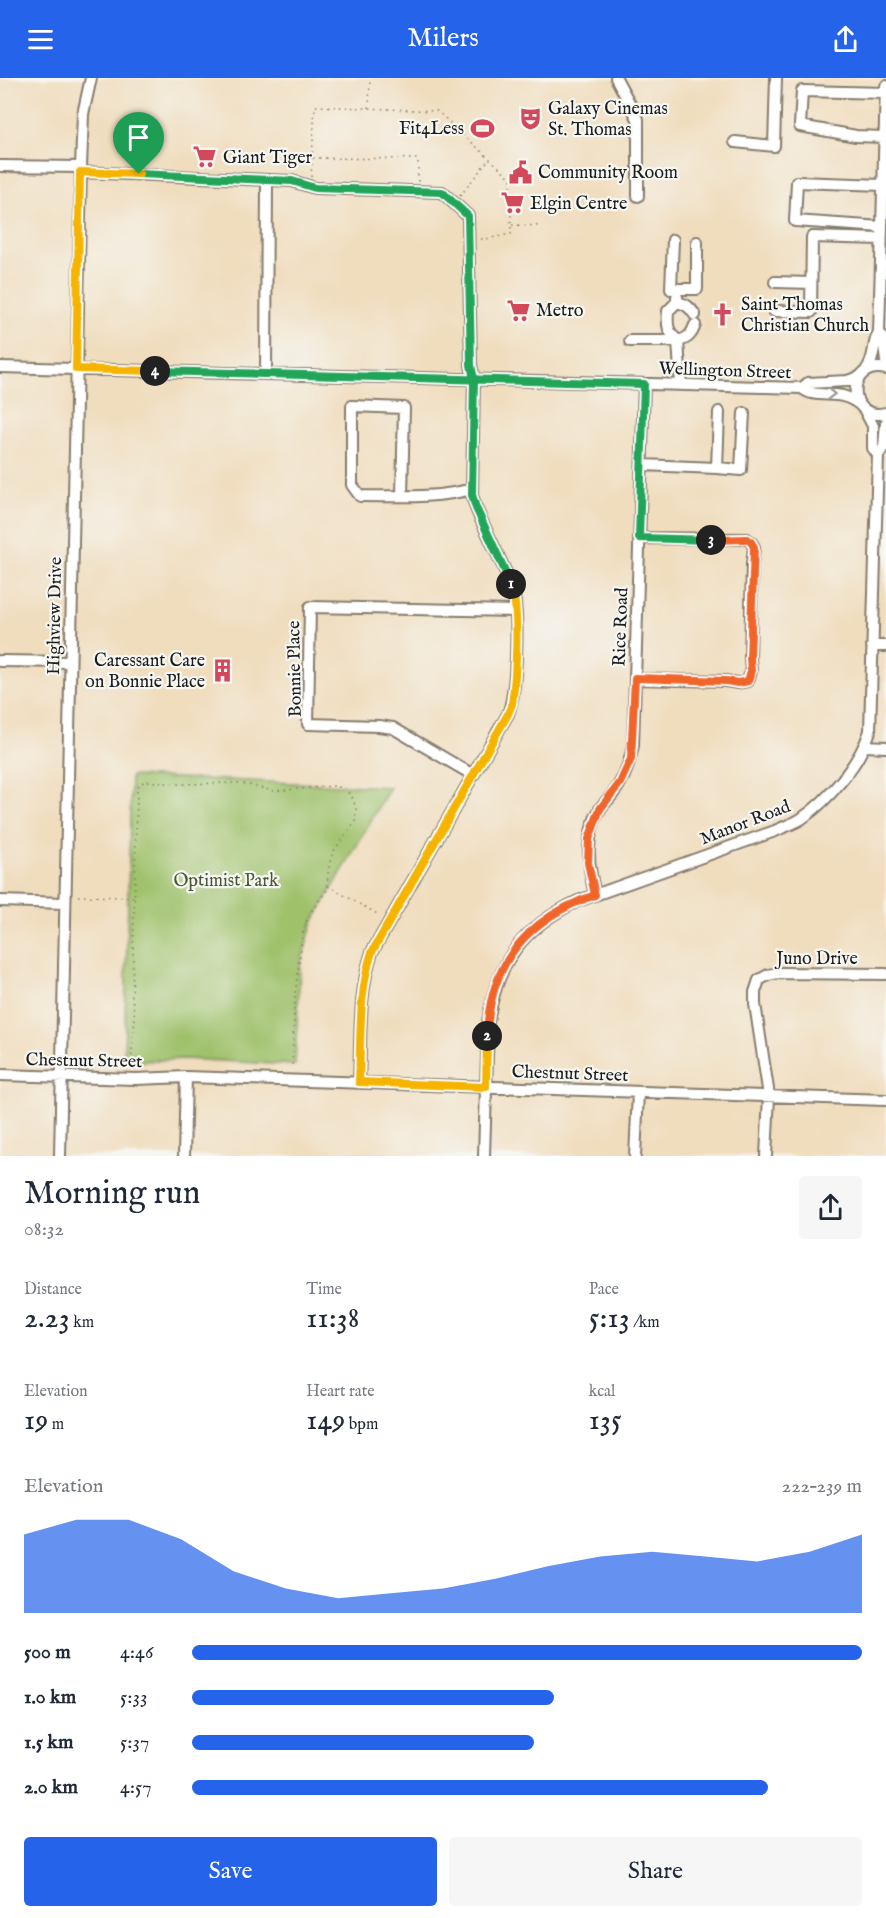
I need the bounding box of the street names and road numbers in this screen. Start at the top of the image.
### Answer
street label: Wellington Street [658,358,792,385]
street label: Highview Drive [43,557,68,675]
street label: Rice Road [609,587,634,667]
street label: Bonnie Place [283,620,308,718]
street label: Manor Road [697,795,794,851]
street label: Juno Drive [774,948,858,971]
street label: Chestnut Street [25,1049,143,1074]
street label: Chestnut Street [511,1061,629,1088]

